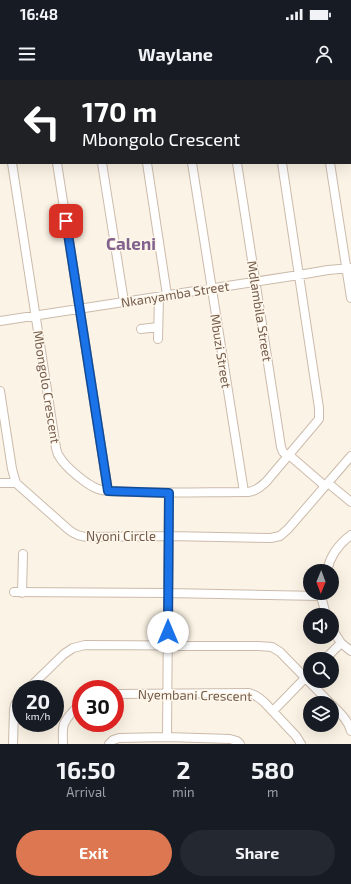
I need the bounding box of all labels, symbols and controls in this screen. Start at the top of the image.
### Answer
text: 16:48 [20,5,58,23]
icon: menu [16,43,38,65]
text: Waylane [138,43,213,65]
icon: person [313,43,335,65]
text: 170 m [82,94,157,128]
icon: left [16,96,68,148]
text: Mbongolo Crescent [82,128,240,150]
pin [49,204,83,238]
icon: arrive [55,210,77,232]
district label: Caleni [106,233,156,253]
street label: Mdlambila Street [244,259,276,363]
street label: Nkanyamba Street [120,278,230,310]
street label: Mbuzi Street [207,313,235,389]
street label: Mbongolo Crescent [30,329,64,445]
street label: Nyoni Circle [86,528,156,544]
north arrow [303,564,339,600]
map controls [303,564,339,732]
button: sound [303,608,339,644]
position arrow [147,611,189,653]
button: search [303,652,339,688]
speed limit sign: 30 [72,680,124,732]
street label: Nyembani Crescent [138,686,252,704]
text: 20 [26,689,50,713]
button: layers [303,696,339,732]
text: km/h [26,710,50,722]
text: 16:50 [57,755,116,784]
text: 2 [176,755,190,784]
text: 580 [251,755,294,784]
text: Arrival [66,784,106,800]
text: min [172,784,194,800]
text: m [267,784,278,800]
button: Exit [16,830,172,876]
button: Share [180,830,335,876]

